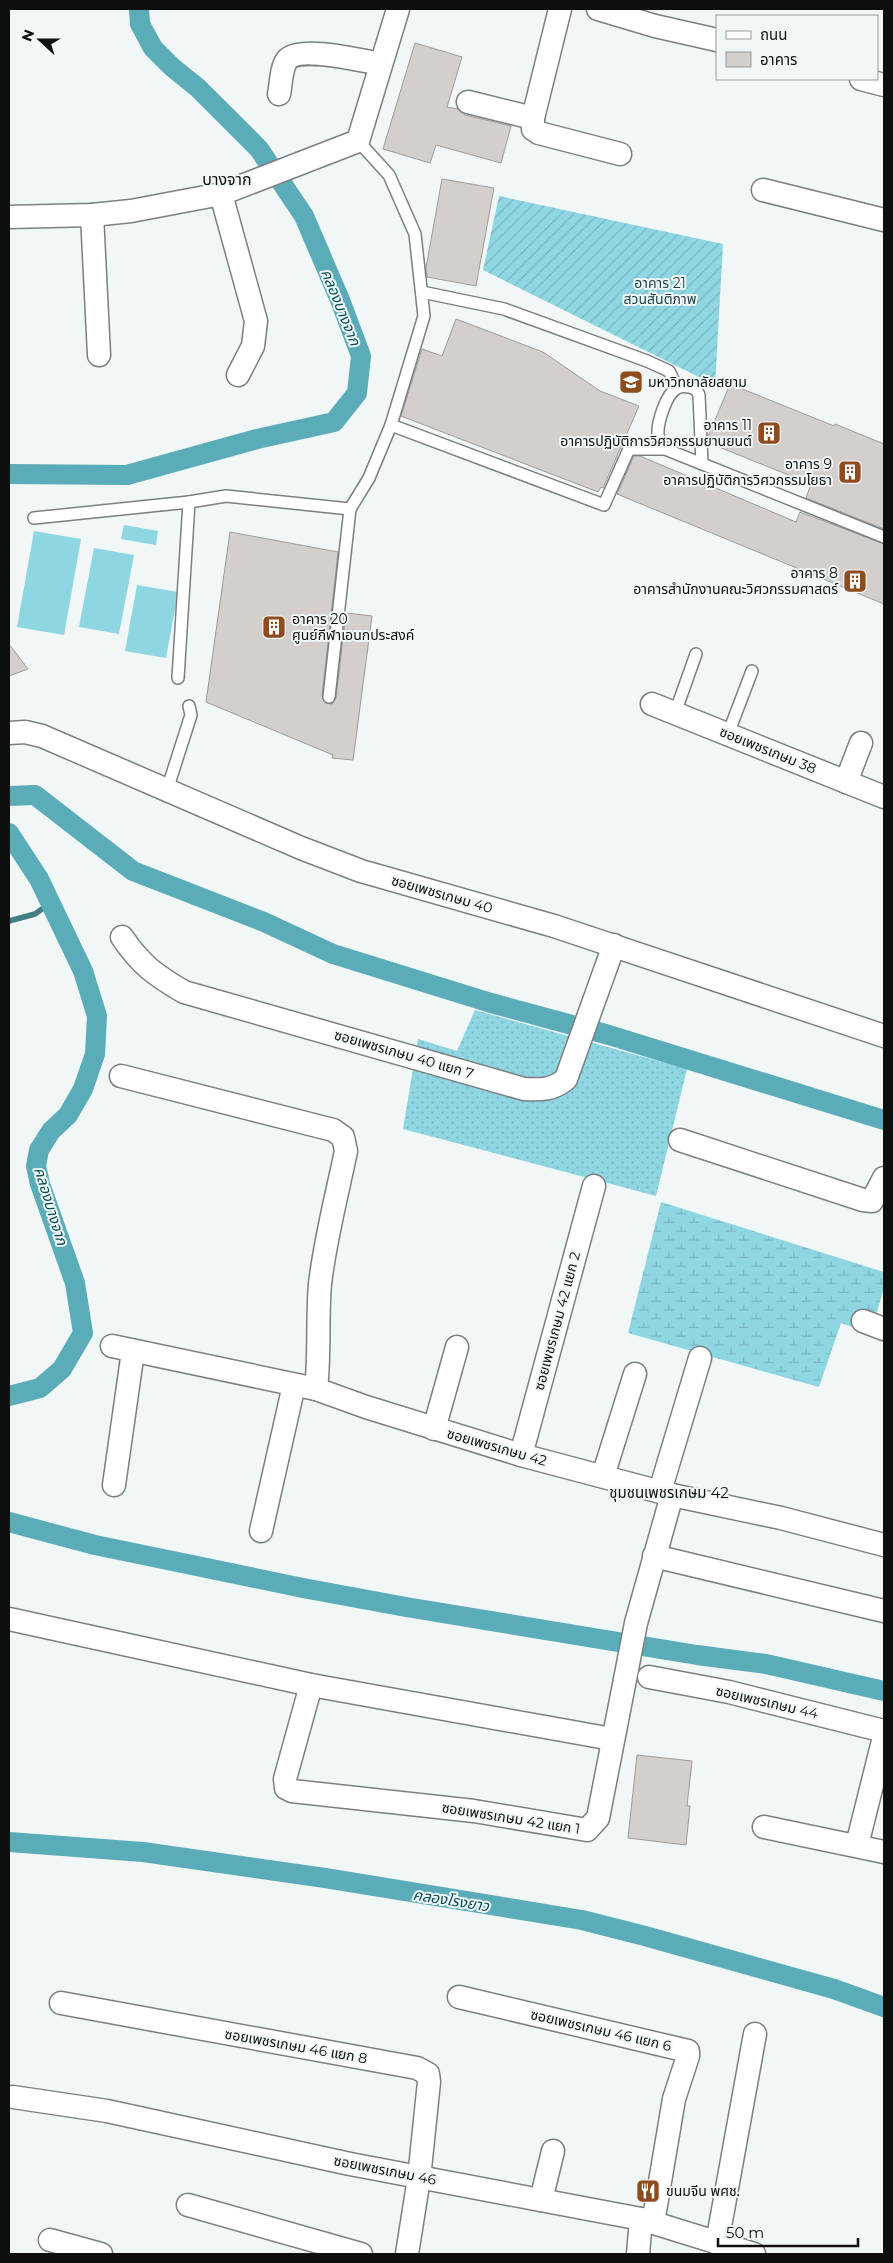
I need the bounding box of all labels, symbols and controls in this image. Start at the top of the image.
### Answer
north arrow [15,15,65,65]
legend [716,15,878,80]
text: ถนน [760,25,787,44]
text: N [17,27,38,44]
text: อาคาร [760,50,797,69]
district label: บางจาก [202,170,252,189]
water label: คลองบางจาก [317,266,365,349]
park label: อาคาร 21 สวนสันติภาพ [624,274,697,308]
school or university icon: มหาวิทยาลัยสยาม [618,369,644,395]
place label: มหาวิทยาลัยสยาม [648,373,747,391]
place label: อาคาร 11 อาคารปฏิบัติการวิศวกรรมยานยนต์ [560,416,752,450]
building icon: อาคาร 11 อาคารปฏิบัติการวิศวกรรมยานยนต์ [756,420,782,446]
place label: อาคาร 9 อาคารปฏิบัติการวิศวกรรมโยธา [663,455,832,489]
building icon: อาคาร 9 อาคารปฏิบัติการวิศวกรรมโยธา [837,459,863,485]
place label: อาคาร 8 อาคารสำนักงานคณะวิศวกรรมศาสตร์ [633,564,839,598]
building icon: อาคาร 8 อาคารสำนักงานคณะวิศวกรรมศาสตร์ [842,568,868,594]
place label: อาคาร 20 ศูนย์กีฬาเอนกประสงค์ [292,610,414,644]
building icon: อาคาร 20 ศูนย์กีฬาเอนกประสงค์ [261,614,287,640]
street label: ซอยเพชรเกษม 38 [717,722,819,778]
street label: ซอยเพชรเกษม 40 [389,871,495,917]
street label: ซอยเพชรเกษม 40 แยก 7 [332,1025,476,1083]
water label: คลองบางจาก [30,1165,72,1248]
street label: ซอยเพชรเกษม 42 แยก 2 [530,1250,584,1392]
street label: ซอยเพชรเกษม 42 [445,1424,549,1470]
district label: ชุมชนเพชรเกษม 42 [609,1483,729,1502]
street label: ซอยเพชรเกษม 44 [714,1681,821,1723]
street label: ซอยเพชรเกษม 42 แยก 1 [441,1798,581,1838]
water label: คลองโรงยาว [412,1885,491,1915]
street label: ซอยเพชรเกษม 46 แยก 6 [529,2005,674,2055]
street label: ซอยเพชรเกษม 46 แยก 8 [223,2025,369,2067]
street label: ซอยเพชรเกษม 46 [332,2151,438,2189]
restaurant icon: ขนมจีน พศช. [635,2178,661,2204]
place label: ขนมจีน พศช. [666,2182,740,2200]
scale bar [718,2216,858,2248]
text: 50 m [726,2223,764,2242]

